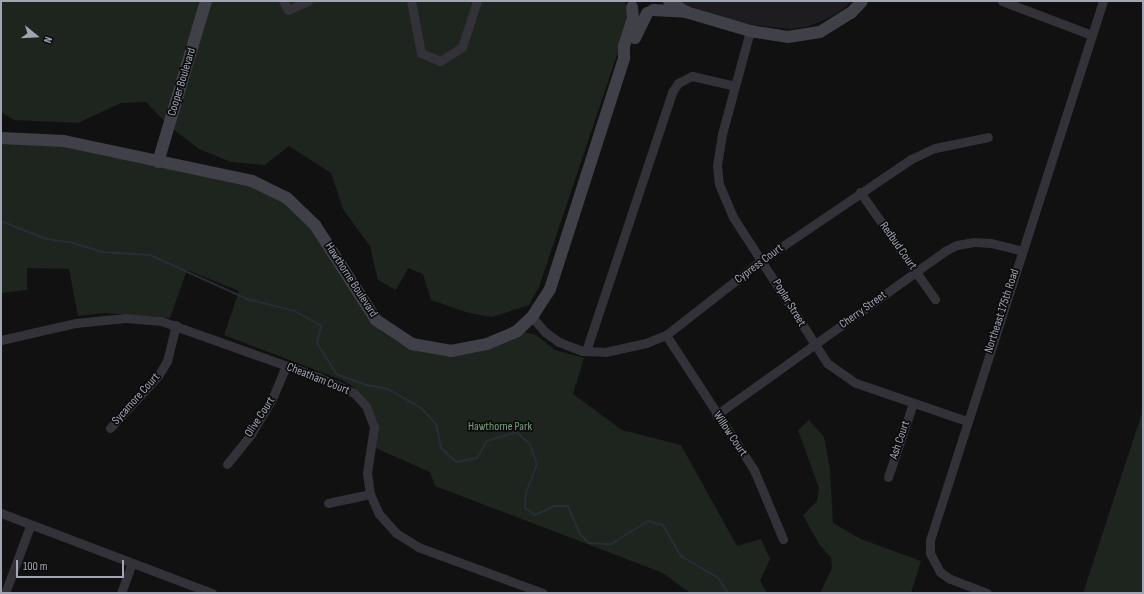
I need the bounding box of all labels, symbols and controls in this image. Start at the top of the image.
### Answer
north arrow [16,16,56,56]
text: N [41,35,55,45]
street label: Cooper Boulevard [165,46,199,118]
street label: Redbud Court [876,219,920,273]
street label: Hawthorne Boulevard [322,240,380,320]
street label: Cypress Court [732,241,786,287]
street label: Northeast 175th Road [982,267,1022,355]
street label: Poplar Street [769,277,809,329]
street label: Cherry Street [837,288,889,332]
street label: Cheatham Court [285,360,351,398]
street label: Sycamore Court [109,370,163,428]
street label: Olive Court [242,394,278,440]
street label: Willow Court [710,409,750,459]
street label: Ash Court [887,419,913,461]
park label: Hawthorne Park [468,420,532,434]
scale bar [18,552,126,578]
text: 100 m [23,559,48,574]

